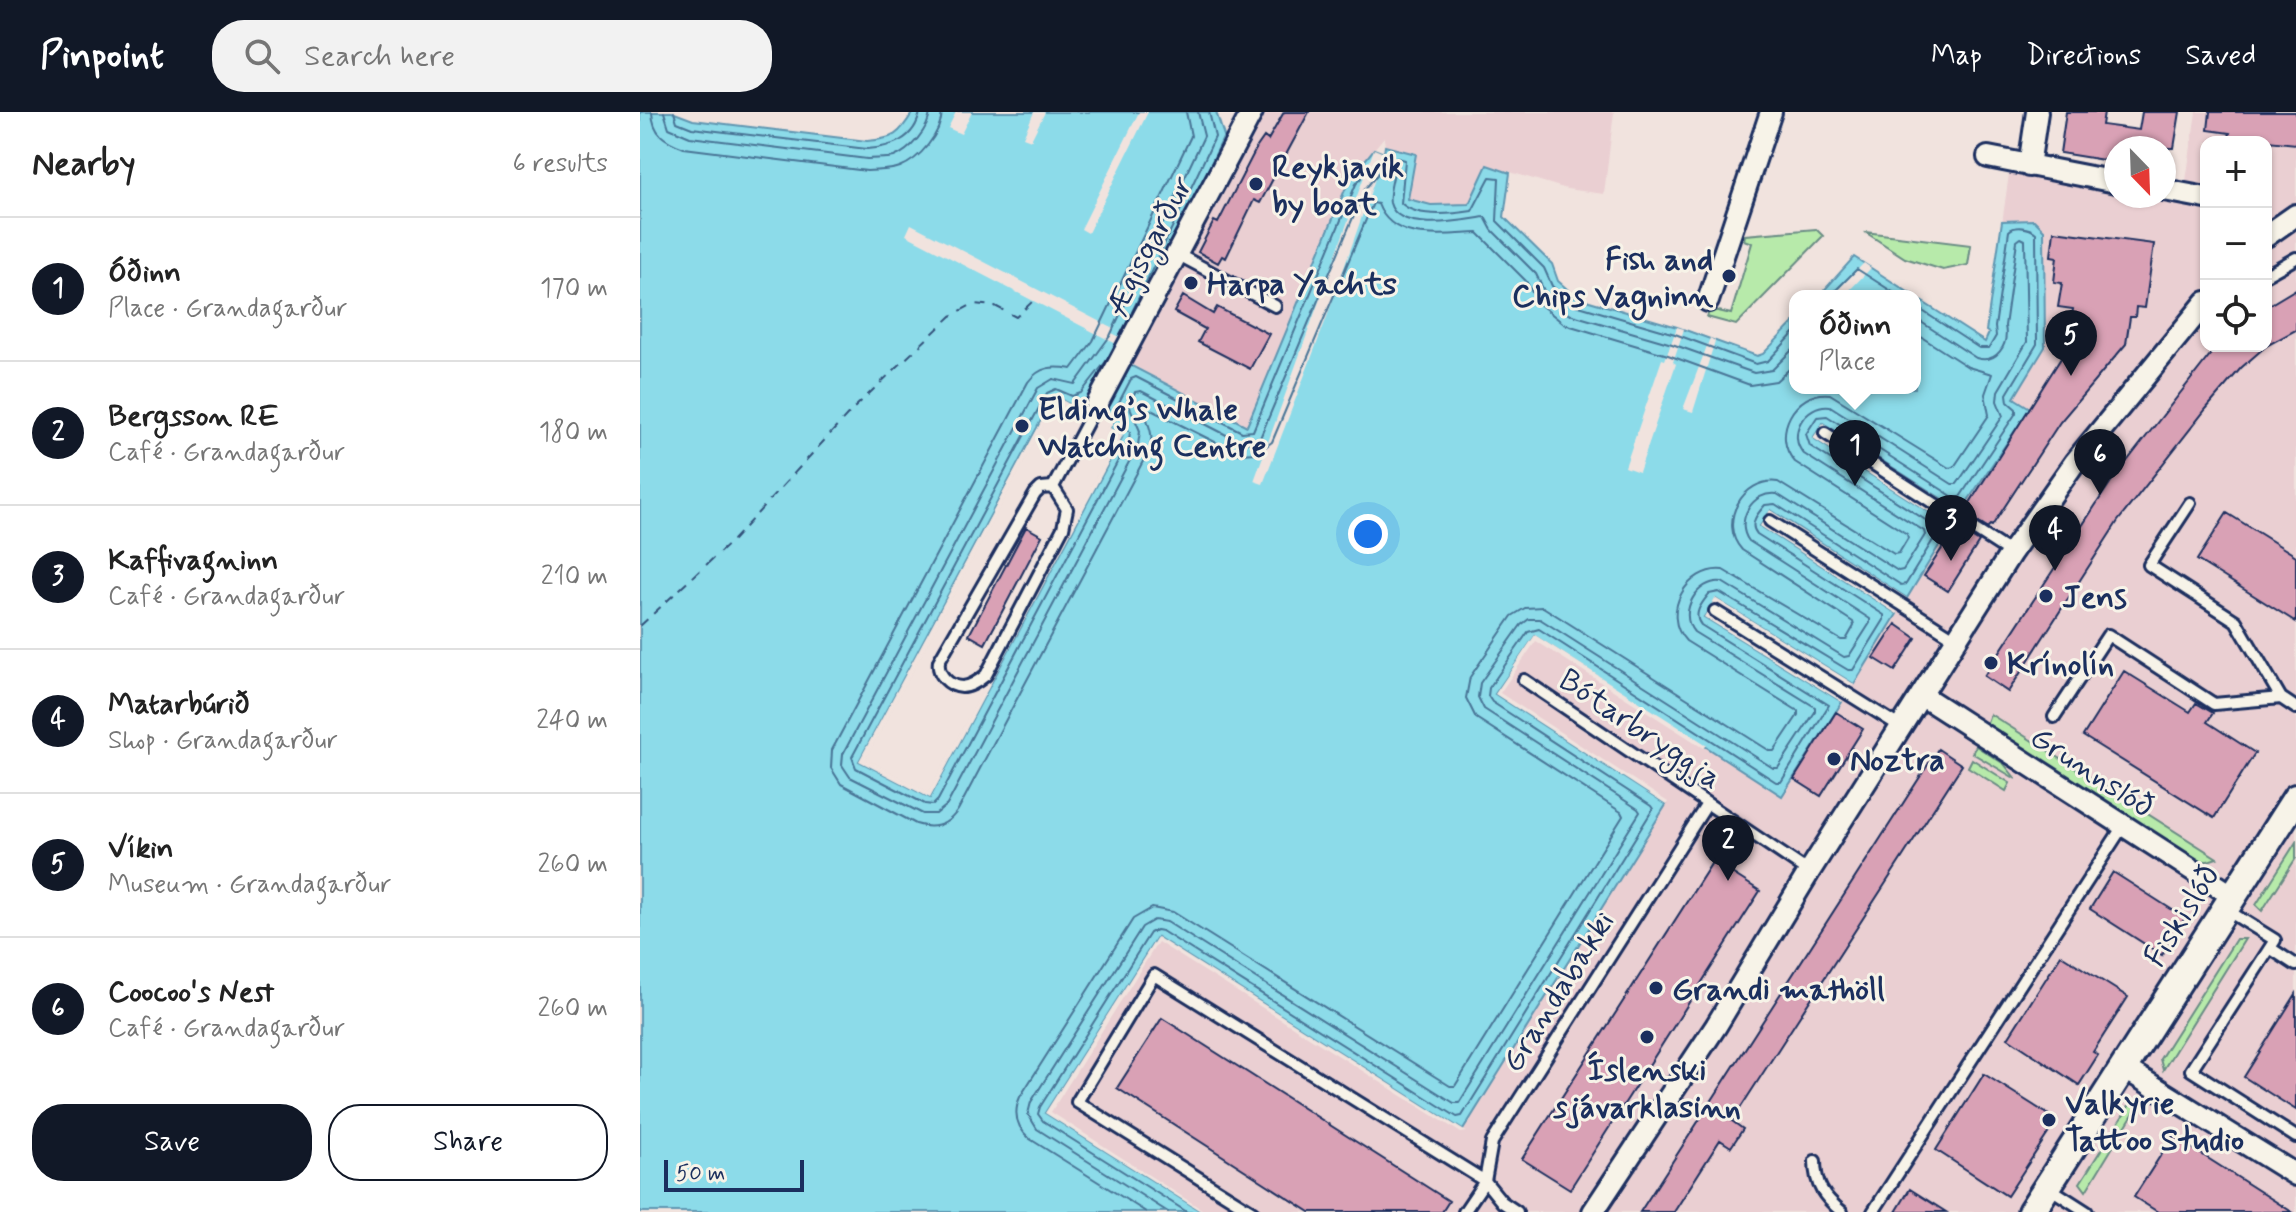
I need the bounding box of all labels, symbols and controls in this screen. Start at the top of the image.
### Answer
search box [212,20,772,92]
text: Pinpoint [40,32,164,81]
icon: search [240,34,284,78]
text: Search here [304,37,455,76]
text: Map [1931,38,1982,75]
text: Directions [2026,38,2141,75]
text: Saved [2185,38,2256,75]
north arrow [2104,136,2176,208]
map controls [2200,136,2272,352]
button: + [2200,136,2272,208]
text: Nearby [32,142,136,187]
text: 6 results [513,147,608,181]
place label: Reykjavik by boat [1272,147,1404,226]
street label: Ægisgarður [1095,168,1206,324]
marker: Reykjavik by boat [1247,175,1265,193]
button: − [2200,208,2272,280]
place label: Fish and Chips Vagninn [1512,239,1714,321]
text: Óðinn [108,253,181,292]
place label: Harpa Yachts [1207,264,1397,306]
marker: Fish and Chips Vagninn [1720,267,1738,285]
text: 1 [52,272,64,306]
text: 170 m [540,272,608,306]
marker: Harpa Yachts [1182,274,1200,292]
button: locate [2200,280,2272,352]
popup [1789,290,1921,394]
text: Place · Grandagarður [108,292,348,326]
text: Óðinn [1818,306,1892,345]
pin: 5 [2045,310,2097,376]
text: Place [1818,345,1876,379]
place label: Elding’s Whale Watching Centre [1038,389,1266,472]
text: Bergsson RE [108,397,279,436]
text: 2 [52,416,64,450]
text: 180 m [539,416,608,450]
marker: Elding’s Whale Watching Centre [1013,417,1031,435]
pin: 1 [1829,420,1881,486]
pin: 6 [2074,429,2126,495]
text: Café · Grandagarður [108,436,345,470]
pin: 3 [1925,495,1977,561]
pin: 4 [2029,505,2081,571]
your location [1348,514,1388,554]
text: Kaffivagninn [108,541,278,580]
text: 3 [52,560,64,594]
text: 210 m [541,560,608,594]
place label: Jens [2062,577,2127,619]
text: Café · Grandagarður [108,580,345,614]
marker: Jens [2037,587,2055,605]
place label: Krínolín [2007,644,2114,686]
marker: Krínolín [1982,654,2000,672]
street label: Bótarbryggja [1549,660,1730,801]
text: Matarbúrið [108,685,250,724]
text: 4 [50,704,66,738]
text: 240 m [536,704,608,738]
street label: Grunnslóð [2022,717,2162,829]
text: Shop · Grandagarður [108,724,338,758]
place label: Noztra [1850,740,1945,782]
marker: Noztra [1825,750,1843,768]
pin: 2 [1702,815,1754,881]
text: Víkin [108,829,174,868]
text: 5 [50,848,66,882]
text: 260 m [538,848,608,882]
street label: Fiskislóð [2135,857,2231,975]
text: Museum · Grandagarður [108,868,391,902]
street label: Grandabakki [1493,904,1625,1081]
place label: Grandi mathöll [1672,969,1885,1011]
text: Coocoo's Nest [108,973,274,1012]
marker: Grandi mathöll [1647,979,1665,997]
text: 6 [51,992,65,1026]
text: 260 m [538,992,608,1026]
text: Café · Grandagarður [108,1012,345,1046]
marker: Íslenski sjávarklasinn [1638,1028,1656,1046]
place label: Íslenski sjávarklasinn [1552,1050,1741,1129]
place label: Valkyrie Tattoo Studio [2065,1083,2244,1162]
button: Save [32,1104,312,1181]
button: Share [328,1104,608,1181]
marker: Valkyrie Tattoo Studio [2040,1111,2058,1129]
scale bar [664,1156,804,1192]
text: 50 m [676,1160,725,1188]

